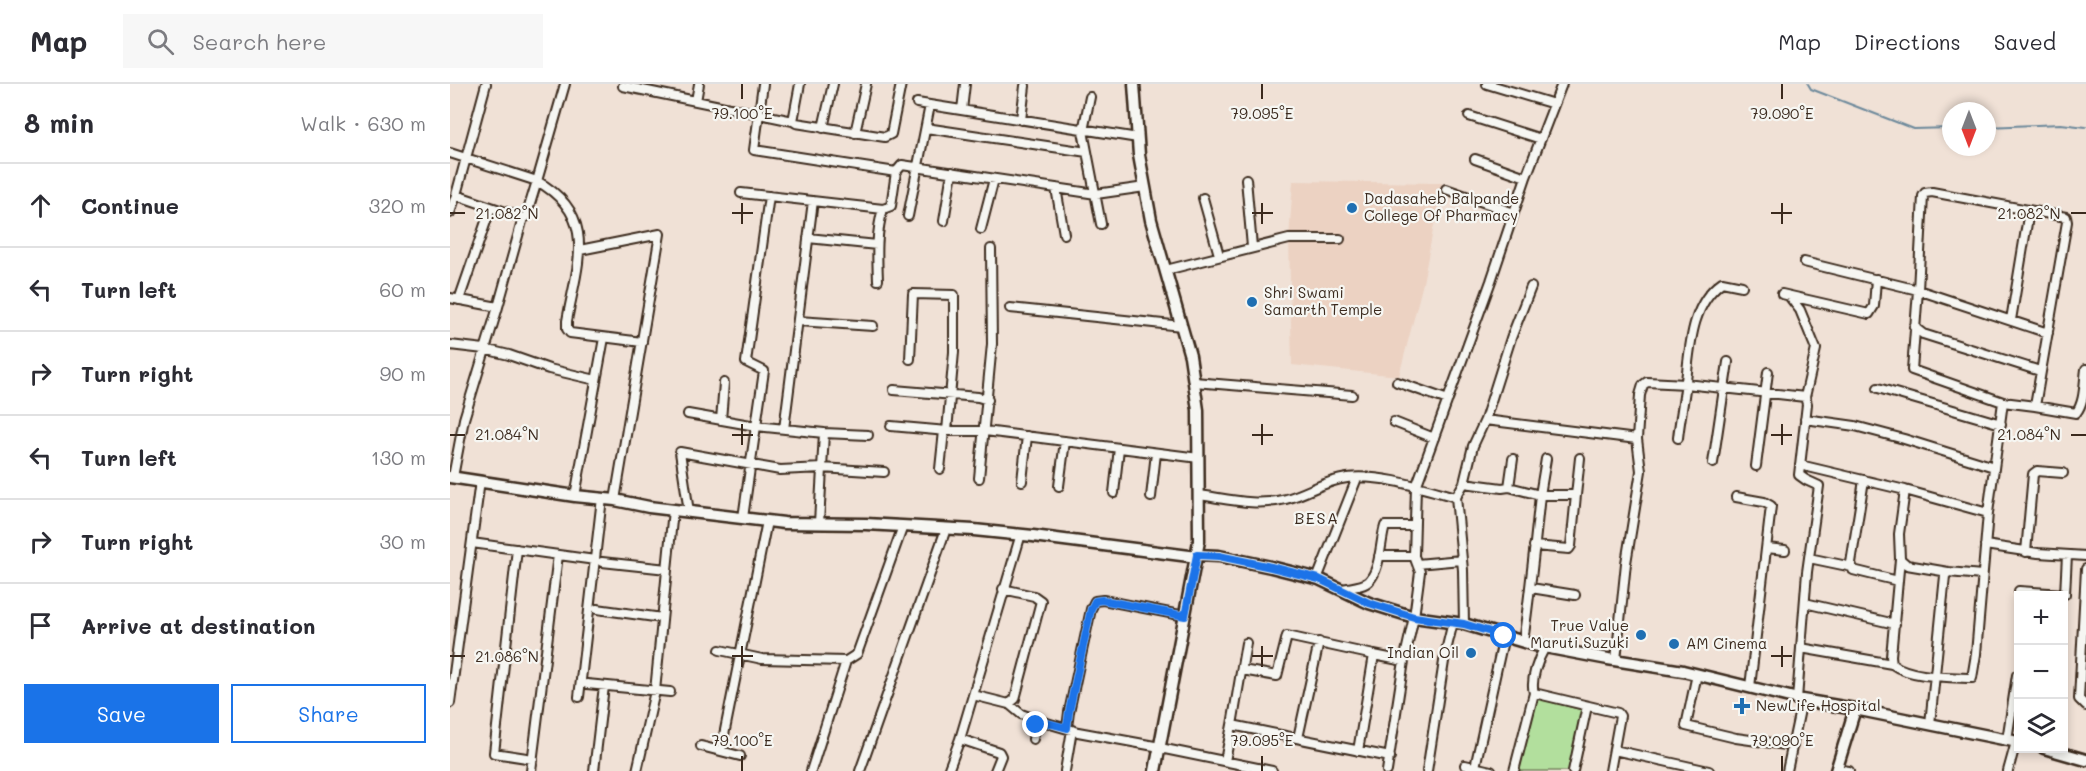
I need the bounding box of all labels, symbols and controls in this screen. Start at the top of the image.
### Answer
search box [123,14,543,68]
text: Map [30,23,87,59]
icon: search [144,25,177,58]
text: Search here [192,27,326,56]
text: Map [1778,28,1821,55]
text: Directions [1854,28,1961,55]
text: Saved [1994,28,2056,55]
north arrow [1942,102,1996,156]
text: 79.100°E [711,103,773,123]
text: 79.095°E [1231,103,1294,123]
text: 79.090°E [1750,103,1814,123]
text: 8 min [24,106,94,140]
text: Walk · 630 m [300,110,426,136]
place label: Dadasaheb Balpande College Of Pharmacy [1364,188,1519,225]
icon: ahead [24,189,57,222]
text: Continue [81,191,179,220]
text: 320 m [368,192,426,218]
marker: Dadasaheb Balpande College Of Pharmacy [1345,201,1359,215]
text: 21.082°N [475,203,539,223]
text: 21.082°N [1997,203,2061,223]
icon: left [24,273,57,306]
text: Turn left [81,275,177,304]
text: 60 m [379,276,426,302]
place label: Shri Swami Samarth Temple [1264,282,1382,319]
marker: Shri Swami Samarth Temple [1245,295,1259,309]
icon: right [24,357,57,390]
text: Turn right [81,359,193,388]
text: 90 m [380,360,426,386]
text: 21.084°N [475,424,539,444]
text: 21.084°N [1997,424,2061,444]
icon: left [24,441,57,474]
text: Turn left [81,443,177,472]
text: 130 m [371,444,426,470]
district label: BESA [1294,507,1340,528]
icon: right [24,525,57,558]
text: Turn right [81,527,193,556]
text: 30 m [380,528,426,554]
map controls [2014,591,2068,753]
button: + [2014,591,2068,645]
icon: arrive [24,609,57,642]
text: Arrive at destination [81,611,316,640]
place label: True Value Maruti Suzuki [1530,615,1629,652]
route start [1490,622,1516,648]
marker: True Value Maruti Suzuki [1634,628,1648,642]
place label: AM Cinema [1686,633,1767,653]
marker: AM Cinema [1667,637,1681,651]
place label: Indian Oil [1387,642,1459,662]
button: − [2014,645,2068,699]
text: 21.086°N [475,646,539,666]
marker: Indian Oil [1464,646,1478,660]
button: Save [24,684,219,743]
button: Share [231,684,426,743]
place label: NewLife Hospital [1756,695,1881,715]
marker: NewLife Hospital [1733,697,1751,715]
button: layers [2014,699,2068,753]
route end [1022,711,1048,737]
text: 79.100°E [711,730,773,750]
text: 79.095°E [1231,730,1294,750]
text: 79.090°E [1750,730,1814,750]

